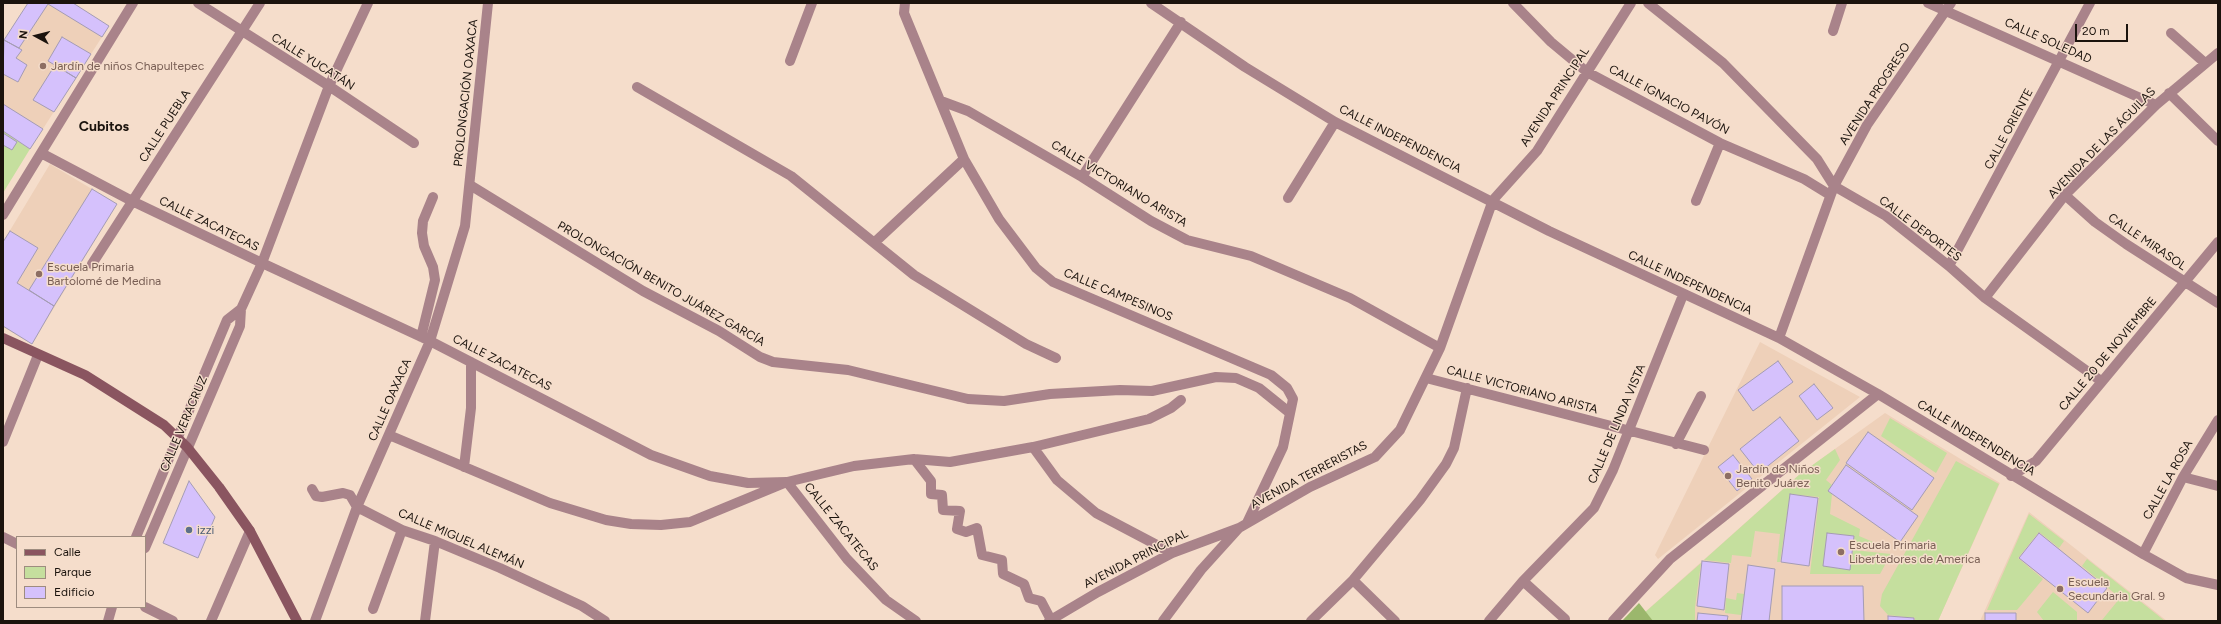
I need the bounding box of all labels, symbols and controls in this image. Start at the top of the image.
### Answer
street label: CALLE SOLEDAD [2002,15,2094,67]
north arrow [16,16,56,56]
scale bar [2077,16,2130,42]
street label: PROLONGACIÓN OAXACA [451,19,481,167]
text: 20 m [2082,24,2110,38]
text: N [17,29,31,40]
street label: CALLE YUCATÁN [269,31,357,93]
street label: AVENIDA PROGRESO [1837,40,1913,148]
street label: AVENIDA PRINCIPAL [1518,45,1592,149]
place label: Jardín de niños Chapultepec [51,59,204,73]
marker: Jardín de niños Chapultepec [38,61,48,71]
street label: CALLE IGNACIO PAVÓN [1606,62,1732,138]
street label: AVENIDA DE LAS ÁGUILAS [2045,85,2159,201]
street label: CALLE ORIENTE [1982,86,2036,172]
street label: CALLE PUEBLA [136,87,194,165]
street label: CALLE INDEPENDENCIA [1336,102,1464,176]
district label: Cubitos [79,119,129,135]
street label: CALLE VICTORIANO ARISTA [1048,138,1190,230]
street label: CALLE DEPORTES [1876,193,1964,265]
street label: CALLE ZACATECAS [157,194,261,254]
street label: CALLE MIRASOL [2105,211,2189,273]
street label: PROLONGACIÓN BENITO JUÁREZ GARCÍA [555,218,767,350]
street label: CALLE INDEPENDENCIA [1626,248,1754,318]
place label: Escuela Primaria Bartolomé de Medina [47,260,161,288]
street label: CALLE CAMPESINOS [1061,266,1175,324]
marker: Escuela Primaria Bartolomé de Medina [34,269,44,279]
street label: CALLE 20 DE NOVIEMBRE [2056,294,2160,414]
street label: CALLE ZACATECAS [450,332,554,394]
street label: CALLE OAXACA [365,357,415,443]
street label: CALLE DE LINDA VISTA [1585,362,1649,486]
street label: CALLE VICTORIANO ARISTA [1445,363,1599,417]
street label: CALLE VERACRUZ [157,374,211,474]
street label: CALLE INDEPENDENCIA [1914,397,2038,479]
street label: AVENIDA TERRERISTAS [1248,438,1370,512]
street label: CALLE LA ROSA [2140,438,2196,522]
place label: Jardín de Niños Benito Juárez [1736,462,1820,490]
marker: Jardín de Niños Benito Juárez [1723,471,1733,481]
street label: CALLE ZACATECAS [801,480,881,574]
street label: CALLE MIGUEL ALEMÁN [396,506,526,572]
place label: izzi [197,523,214,537]
marker: izzi [184,525,194,535]
street label: AVENIDA PRINCIPAL [1081,526,1191,592]
legend [16,536,146,608]
place label: Escuela Primaria Libertadores de America [1849,538,1980,566]
text: Calle [54,545,81,559]
marker: Escuela Primaria Libertadores de America [1836,547,1846,557]
text: Parque [54,565,91,579]
place label: Escuela Secundaria Gral. 9 [2068,575,2165,603]
marker: Escuela Secundaria Gral. 9 [2055,584,2065,594]
text: Edificio [54,585,94,599]

